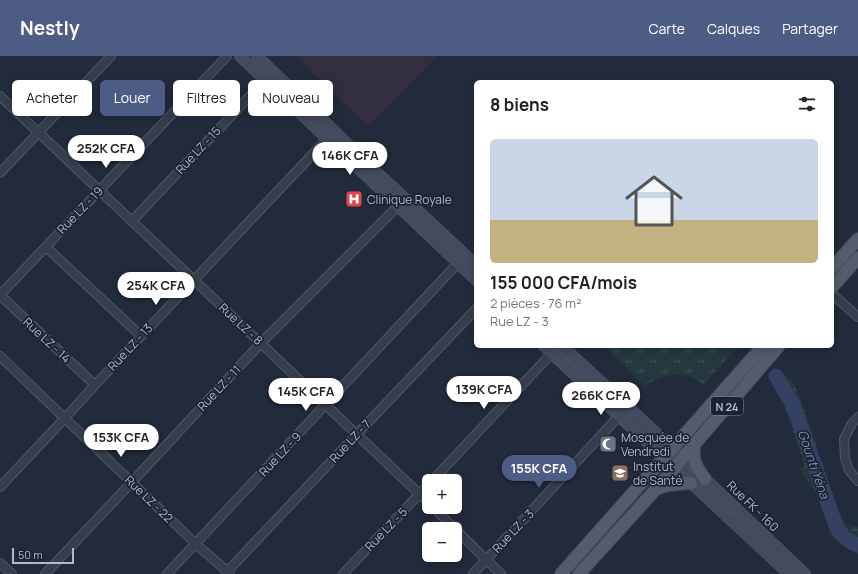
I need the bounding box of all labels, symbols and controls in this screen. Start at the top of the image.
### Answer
text: Nestly [20,15,80,41]
text: Carte [649,19,685,38]
text: Calques [707,19,760,38]
text: Partager [782,19,838,38]
chip: Acheter [12,80,92,116]
chip: Louer [100,80,165,116]
chip: Filtres [173,80,240,116]
chip: Nouveau [248,80,333,116]
text: 8 biens [490,93,549,116]
icon: filters [796,93,818,115]
street label: Rue LZ - 15 [172,123,224,177]
pin: 252K CFA [65,135,147,169]
text: 252K CFA [77,139,135,157]
pin: 146K CFA [309,142,391,176]
text: 146K CFA [321,146,379,164]
icon: home [618,165,690,237]
street label: Rue LZ - 19 [53,183,107,237]
hospital icon: Clinique Royale [344,189,364,209]
place label: Clinique Royale [367,191,452,208]
text: 155 000 CFA/mois [490,271,637,294]
pin: 254K CFA [115,272,197,306]
text: 254K CFA [126,276,186,294]
text: 2 pièces · 76 m² [490,294,581,312]
street label: Rue LZ - 8 [215,299,267,349]
text: Rue LZ - 3 [490,312,549,330]
street label: Rue LZ - 14 [20,314,74,366]
street label: Rue LZ - 13 [104,320,156,374]
street label: Rue LZ - 11 [193,361,245,415]
pin: 139K CFA [443,376,525,410]
pin: 145K CFA [265,378,347,412]
text: 139K CFA [455,380,513,398]
text: 145K CFA [278,382,334,400]
pin: 266K CFA [560,382,642,416]
text: 266K CFA [571,386,631,404]
road number: N 24 [711,397,743,415]
street label: Rue LZ - 7 [326,416,374,466]
pin: 153K CFA [80,424,162,458]
water label: Gounti Yéna [794,427,834,502]
text: 153K CFA [93,428,149,446]
street label: Rue LZ - 9 [255,428,305,480]
place label: Mosquée de Vendredi [621,429,689,460]
mosque icon: Mosquée de Vendredi [598,434,618,454]
pin: 155K CFA [498,455,580,489]
place label: Institut de Santé [633,458,683,489]
text: 155K CFA [511,459,567,477]
school or university icon: Institut de Santé [610,463,630,483]
street label: Rue LZ - 22 [121,472,177,526]
map controls [422,474,462,562]
button: + [422,474,462,514]
street label: Rue FK - 160 [723,477,783,535]
street label: Rue LZ - 5 [361,503,411,554]
street label: Rue LZ - 3 [488,505,538,557]
button: − [422,522,462,562]
scale bar [12,546,74,565]
text: 50 m [18,547,43,562]

